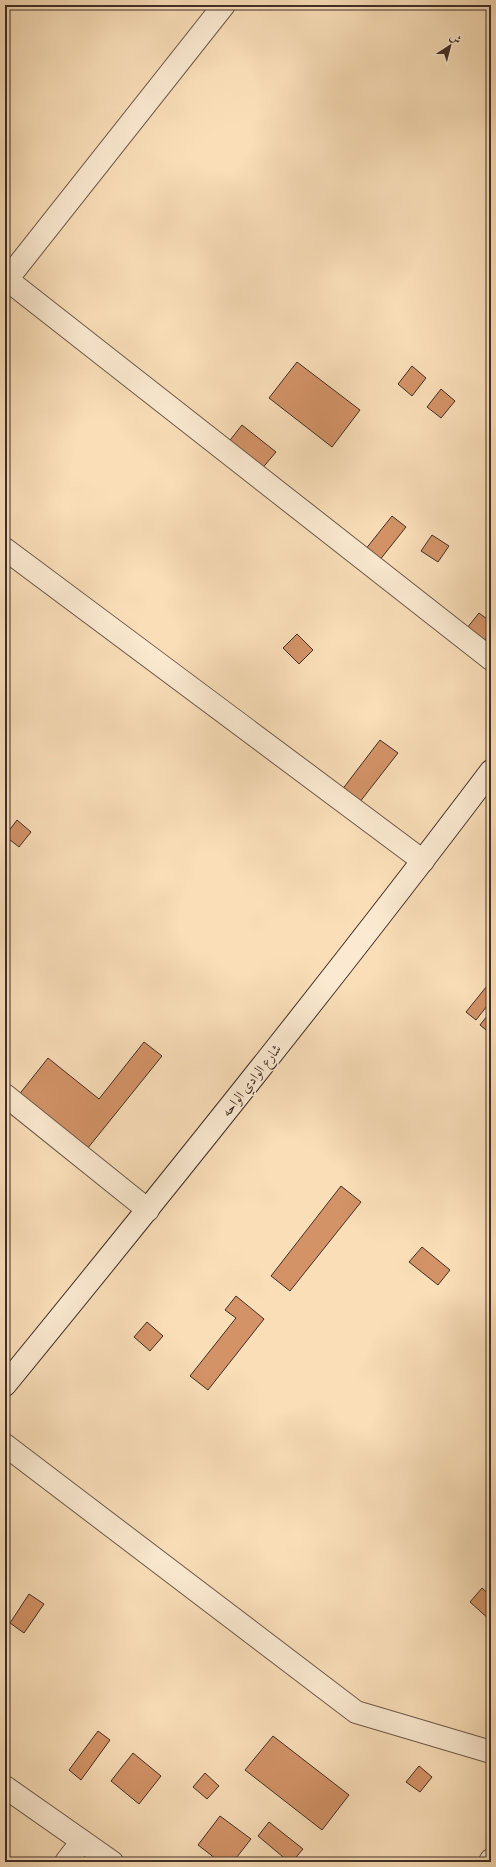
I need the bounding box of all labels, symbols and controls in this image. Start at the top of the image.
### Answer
north arrow [430,26,470,66]
text: ش [446,30,464,48]
street label: شارع الوادي الواحه [218,1041,287,1122]

